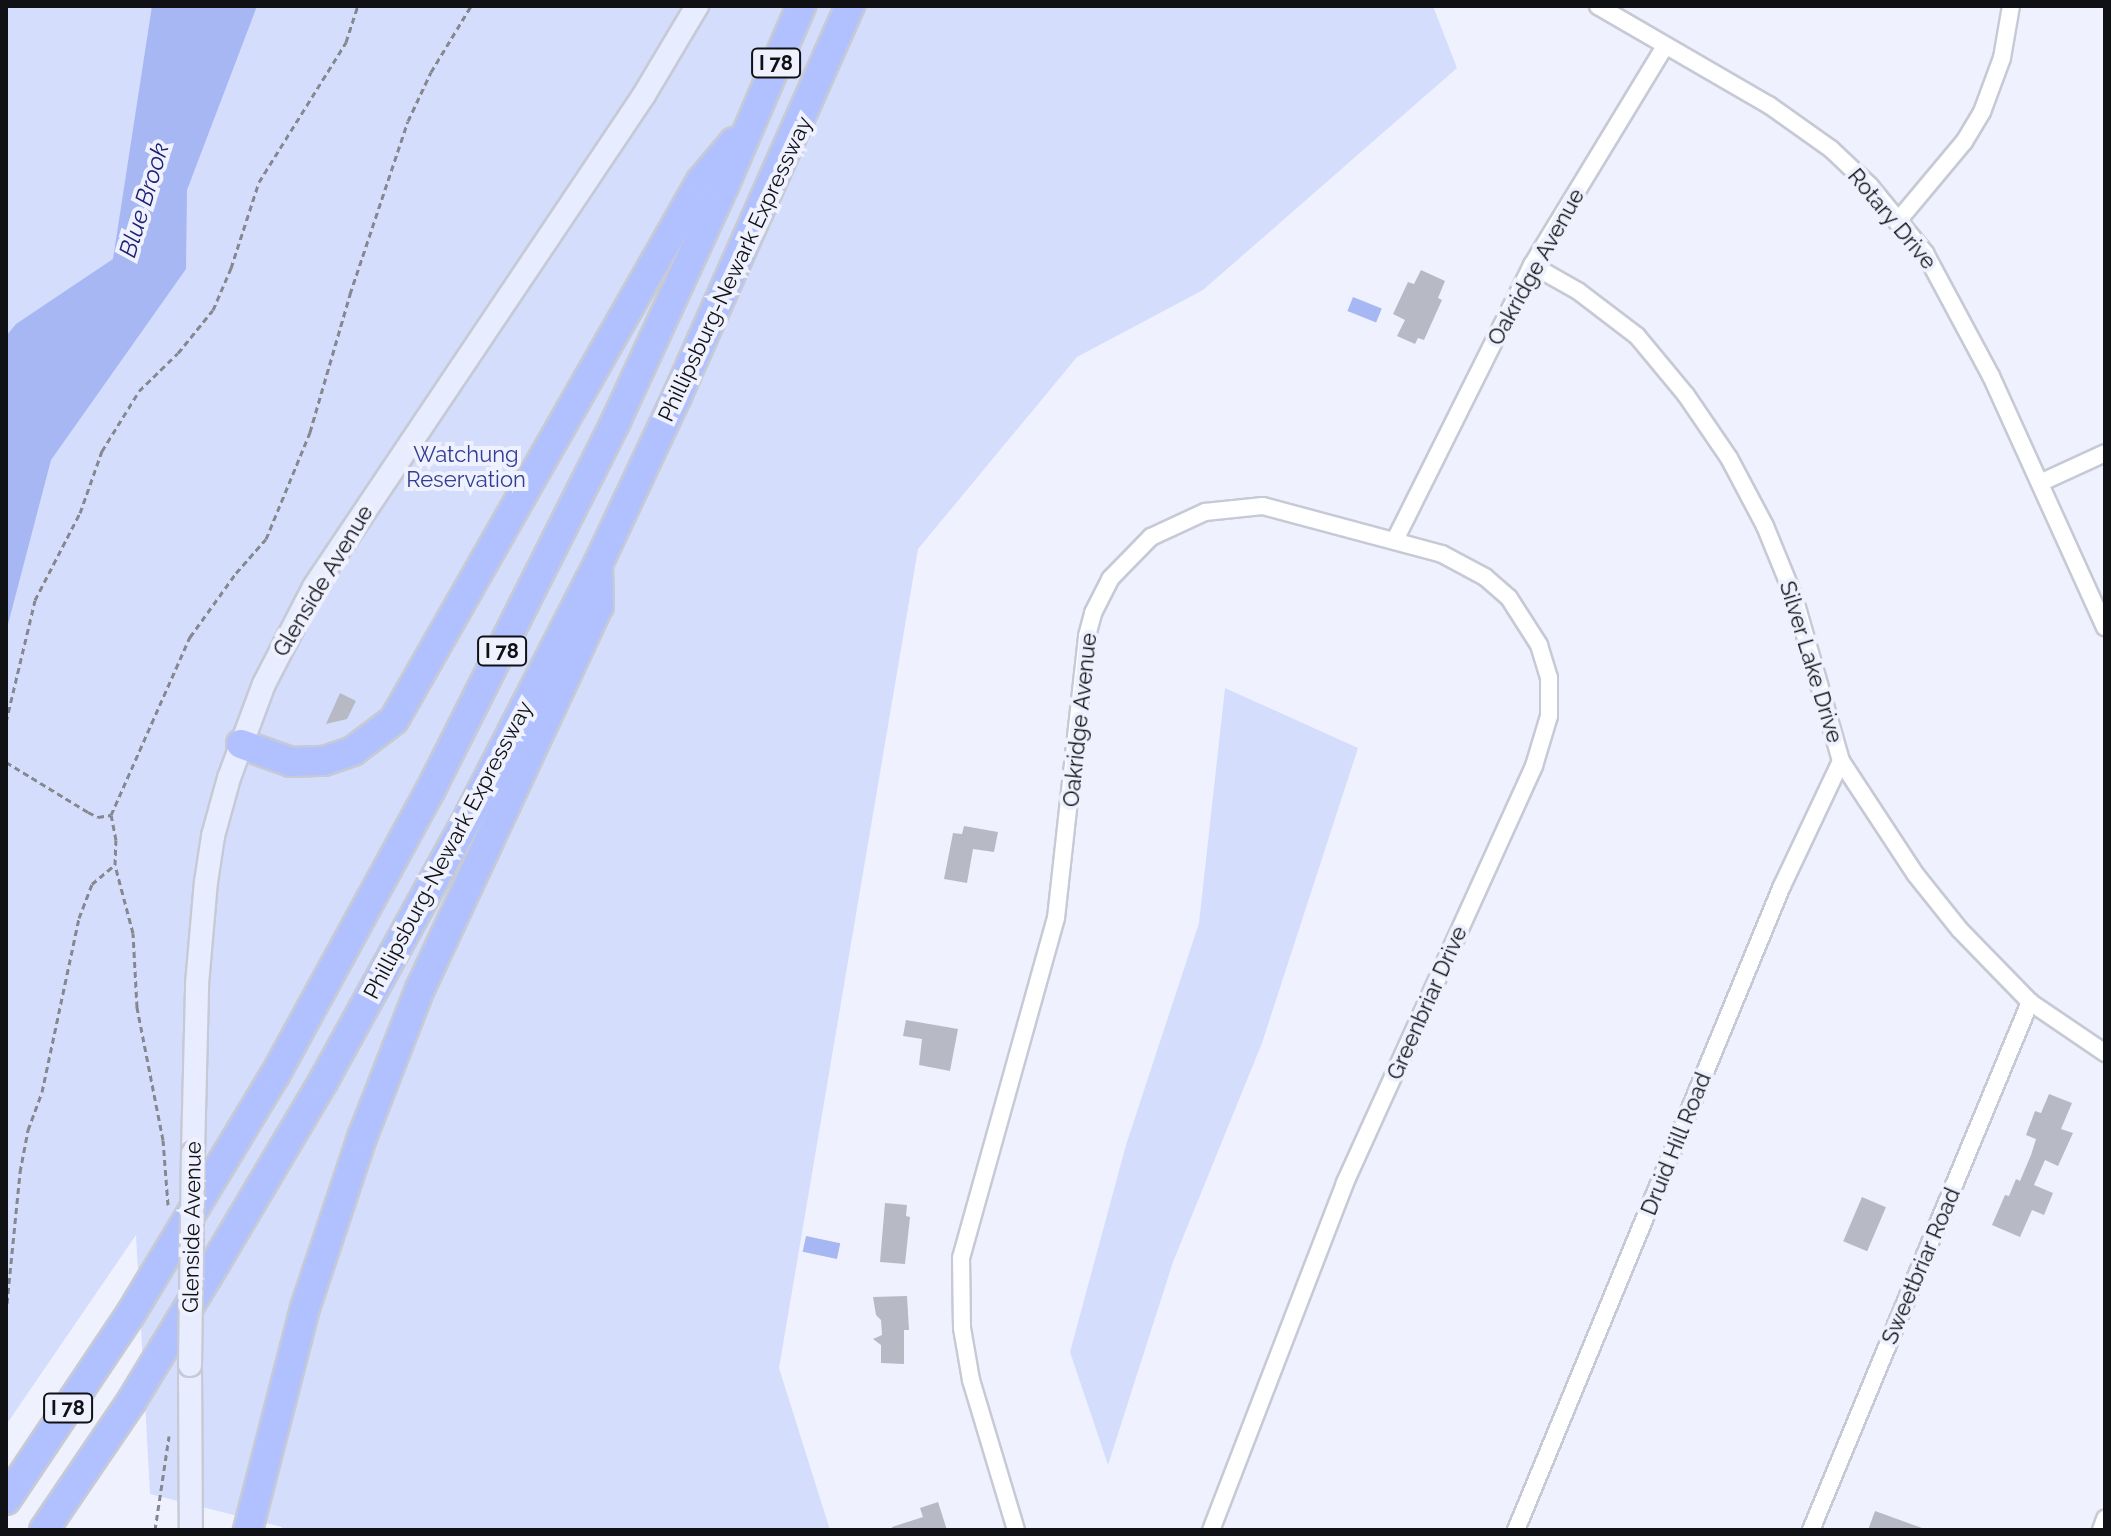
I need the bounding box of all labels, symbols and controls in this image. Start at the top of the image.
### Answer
road number: I 78 [750,47,802,79]
street label: Phillipsburg-Newark Expressway [653,112,817,426]
water label: Blue Brook [113,139,175,261]
street label: Rotary Drive [1842,163,1942,275]
street label: Oakridge Avenue [1482,184,1590,350]
park label: Watchung Reservation [406,441,526,492]
street label: Glenside Avenue [267,500,379,662]
street label: Silver Lake Drive [1774,578,1848,746]
street label: Oakridge Avenue [1058,631,1102,809]
road number: I 78 [476,635,528,667]
street label: Phillipsburg-Newark Expressway [358,696,538,1004]
street label: Greenbriar Drive [1381,922,1473,1084]
street label: Druid Hill Road [1635,1069,1717,1219]
street label: Glenside Avenue [177,1141,207,1313]
street label: Sweetbriar Road [1876,1184,1966,1348]
road number: I 78 [42,1392,94,1424]

